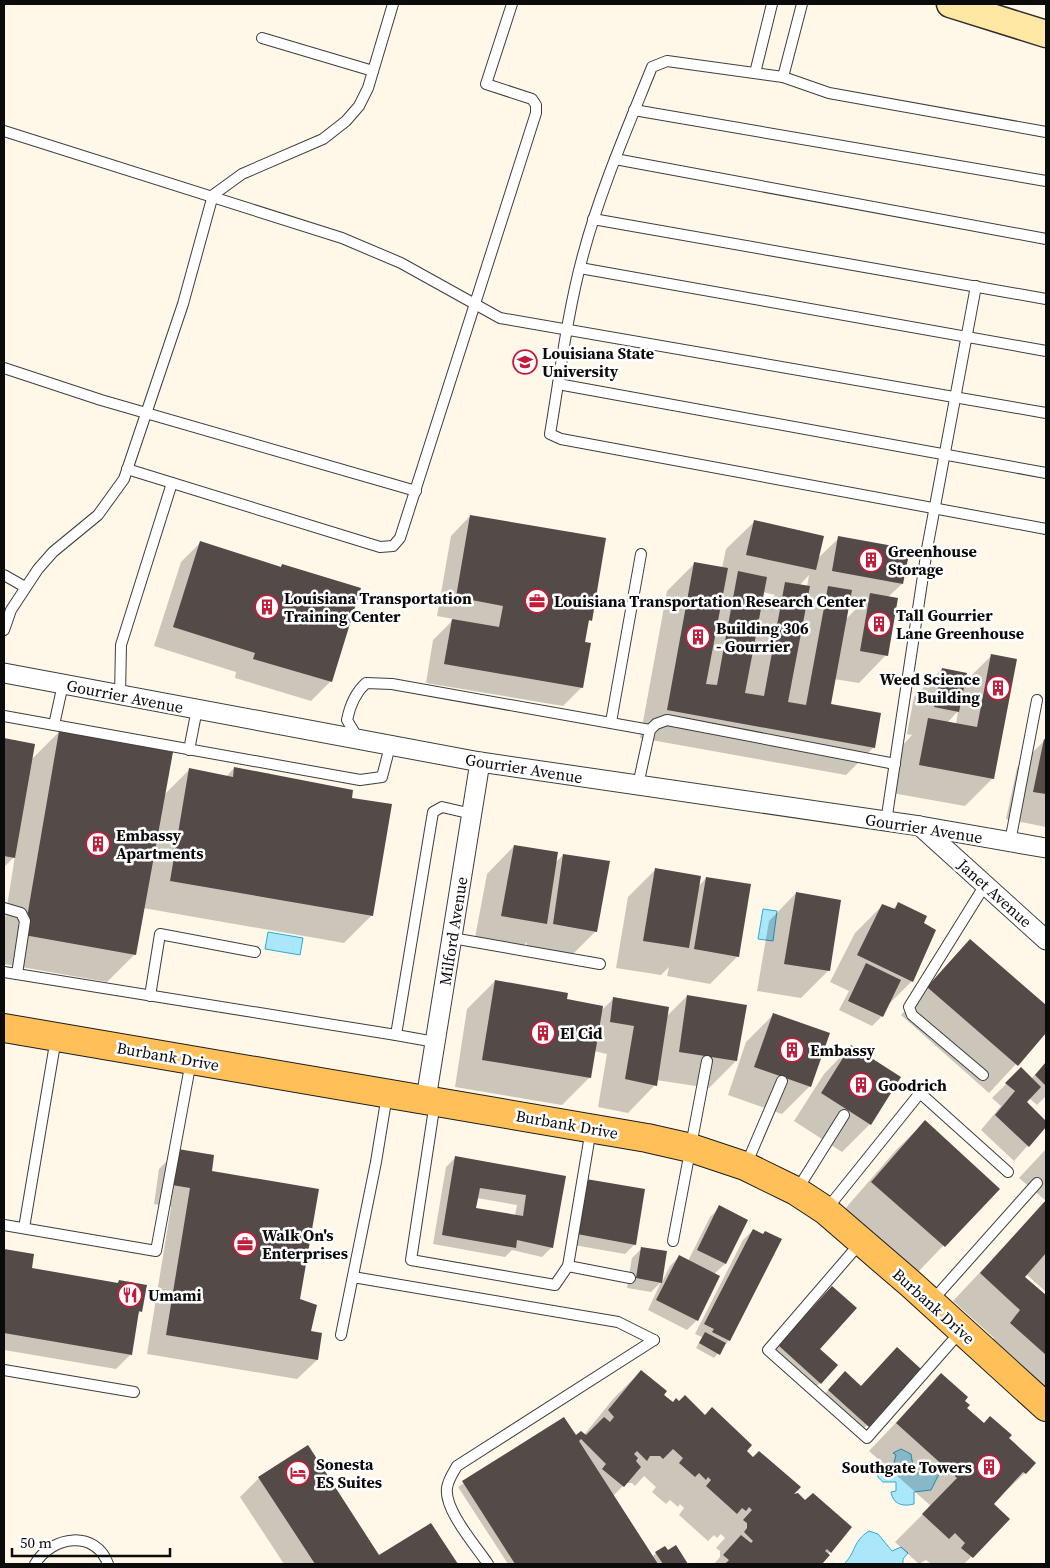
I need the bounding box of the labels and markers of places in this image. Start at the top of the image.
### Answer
place label: Louisiana State University [542,342,654,382]
school or university icon: Louisiana State University [512,349,538,375]
place label: Greenhouse Storage [888,540,977,580]
building icon: Greenhouse Storage [858,547,884,573]
place label: Louisiana Transportation Training Center [284,587,472,627]
office icon: Louisiana Transportation Research Center [524,588,550,614]
place label: Louisiana Transportation Research Center [554,590,867,612]
building icon: Louisiana Transportation Training Center [254,594,280,620]
place label: Tall Gourrier Lane Greenhouse [896,604,1024,644]
building icon: Tall Gourrier Lane Greenhouse [866,611,892,637]
place label: Building 306 - Gourrier [716,617,809,657]
building icon: Building 306 - Gourrier [685,624,711,650]
place label: Weed Science Building [880,668,980,708]
building icon: Weed Science Building [985,675,1011,701]
place label: Embassy Apartments [116,824,203,864]
building icon: Embassy Apartments [85,831,111,857]
building icon: El Cid [530,1020,556,1046]
place label: El Cid [560,1022,603,1044]
building icon: Embassy [779,1037,805,1063]
place label: Embassy [810,1039,876,1061]
building icon: Goodrich [848,1072,874,1098]
place label: Goodrich [878,1074,947,1096]
place label: Walk On's Enterprises [262,1224,348,1264]
office icon: Walk On's Enterprises [232,1231,258,1257]
restaurant icon: Umami [117,1282,143,1308]
place label: Umami [148,1284,202,1306]
place label: Sonesta ES Suites [316,1453,382,1493]
building icon: Southgate Towers [976,1454,1002,1480]
place label: Southgate Towers [842,1456,972,1478]
hotel icon: Sonesta ES Suites [285,1460,311,1486]

